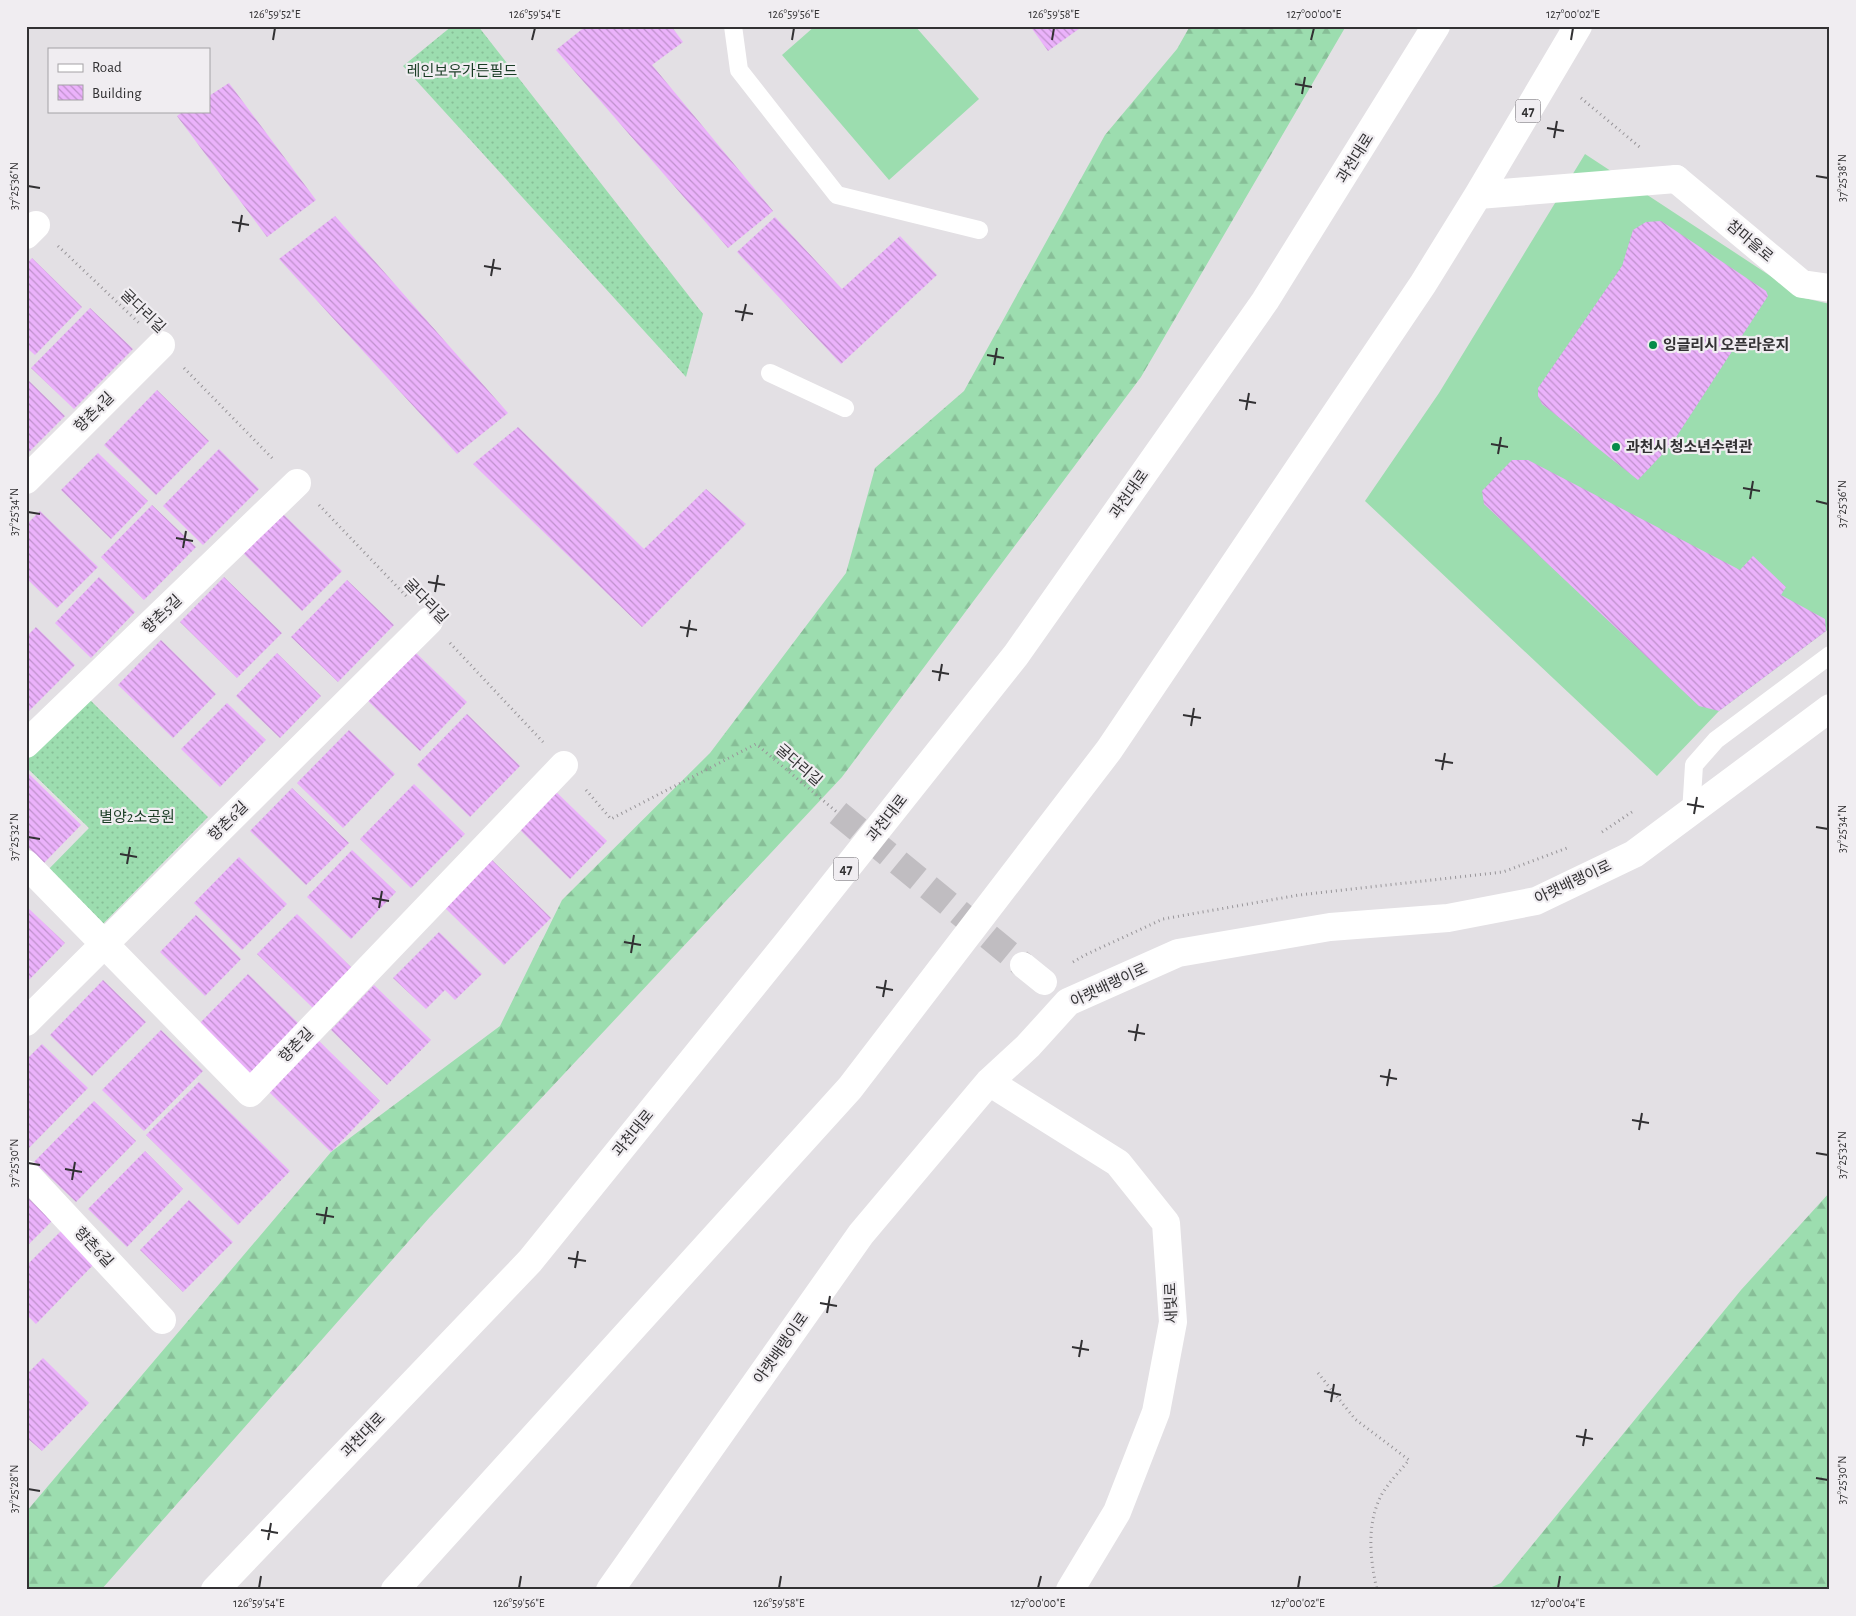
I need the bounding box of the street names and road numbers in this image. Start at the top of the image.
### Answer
road number: 47 [1516,100,1540,122]
street label: 과천대로 [1333,130,1376,186]
street label: 참마을로 [1724,217,1776,265]
street label: 굴다리길 [118,286,168,336]
street label: 향촌4길 [71,389,117,435]
street label: 과천대로 [1106,466,1151,521]
street label: 굴다리길 [401,576,451,626]
street label: 향촌5길 [139,592,185,636]
street label: 굴다리길 [773,741,825,789]
street label: 과천대로 [863,791,910,845]
street label: 향촌6길 [205,798,251,844]
street label: 아랫배랭이로 [1532,857,1614,907]
road number: 47 [834,858,858,881]
street label: 아랫배랭이로 [1068,960,1150,1010]
street label: 향촌길 [276,1025,316,1065]
street label: 과천대로 [609,1106,657,1159]
street label: 향촌6길 [72,1224,116,1270]
street label: 새빛로 [1162,1282,1180,1324]
street label: 아랫배랭이로 [751,1309,811,1387]
street label: 과천대로 [337,1409,388,1460]

